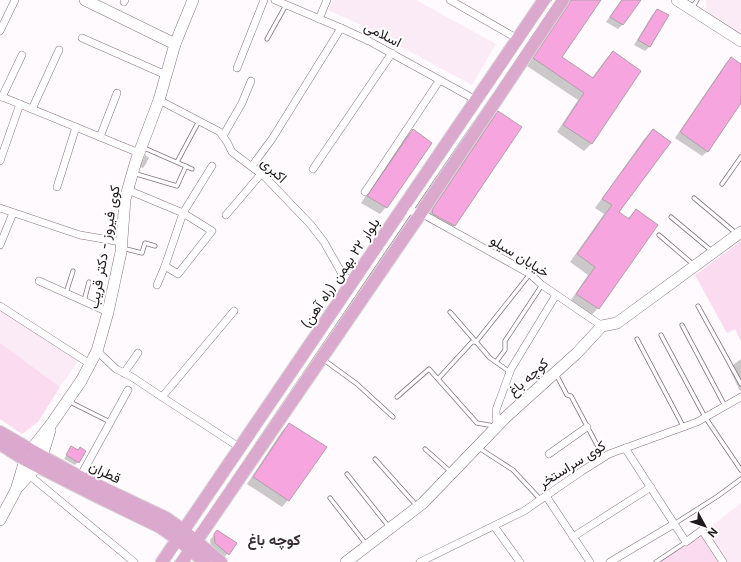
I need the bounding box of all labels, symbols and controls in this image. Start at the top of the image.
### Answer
street label: اسلامی [361,17,405,51]
street label: اکبری [257,153,291,187]
street label: کوی فیروز - دکتر قریب [84,184,124,310]
street label: بلوار ۲۲ بهمن (راه آهن) [296,214,384,332]
street label: خیابان سیلو [487,231,553,281]
street label: کوچه باغ [504,354,554,402]
street label: کوی سراستخر [534,436,609,492]
street label: قطران [86,457,124,487]
north arrow [685,506,725,546]
text: N [705,525,721,540]
district label: کوچه باغ [248,530,301,550]

